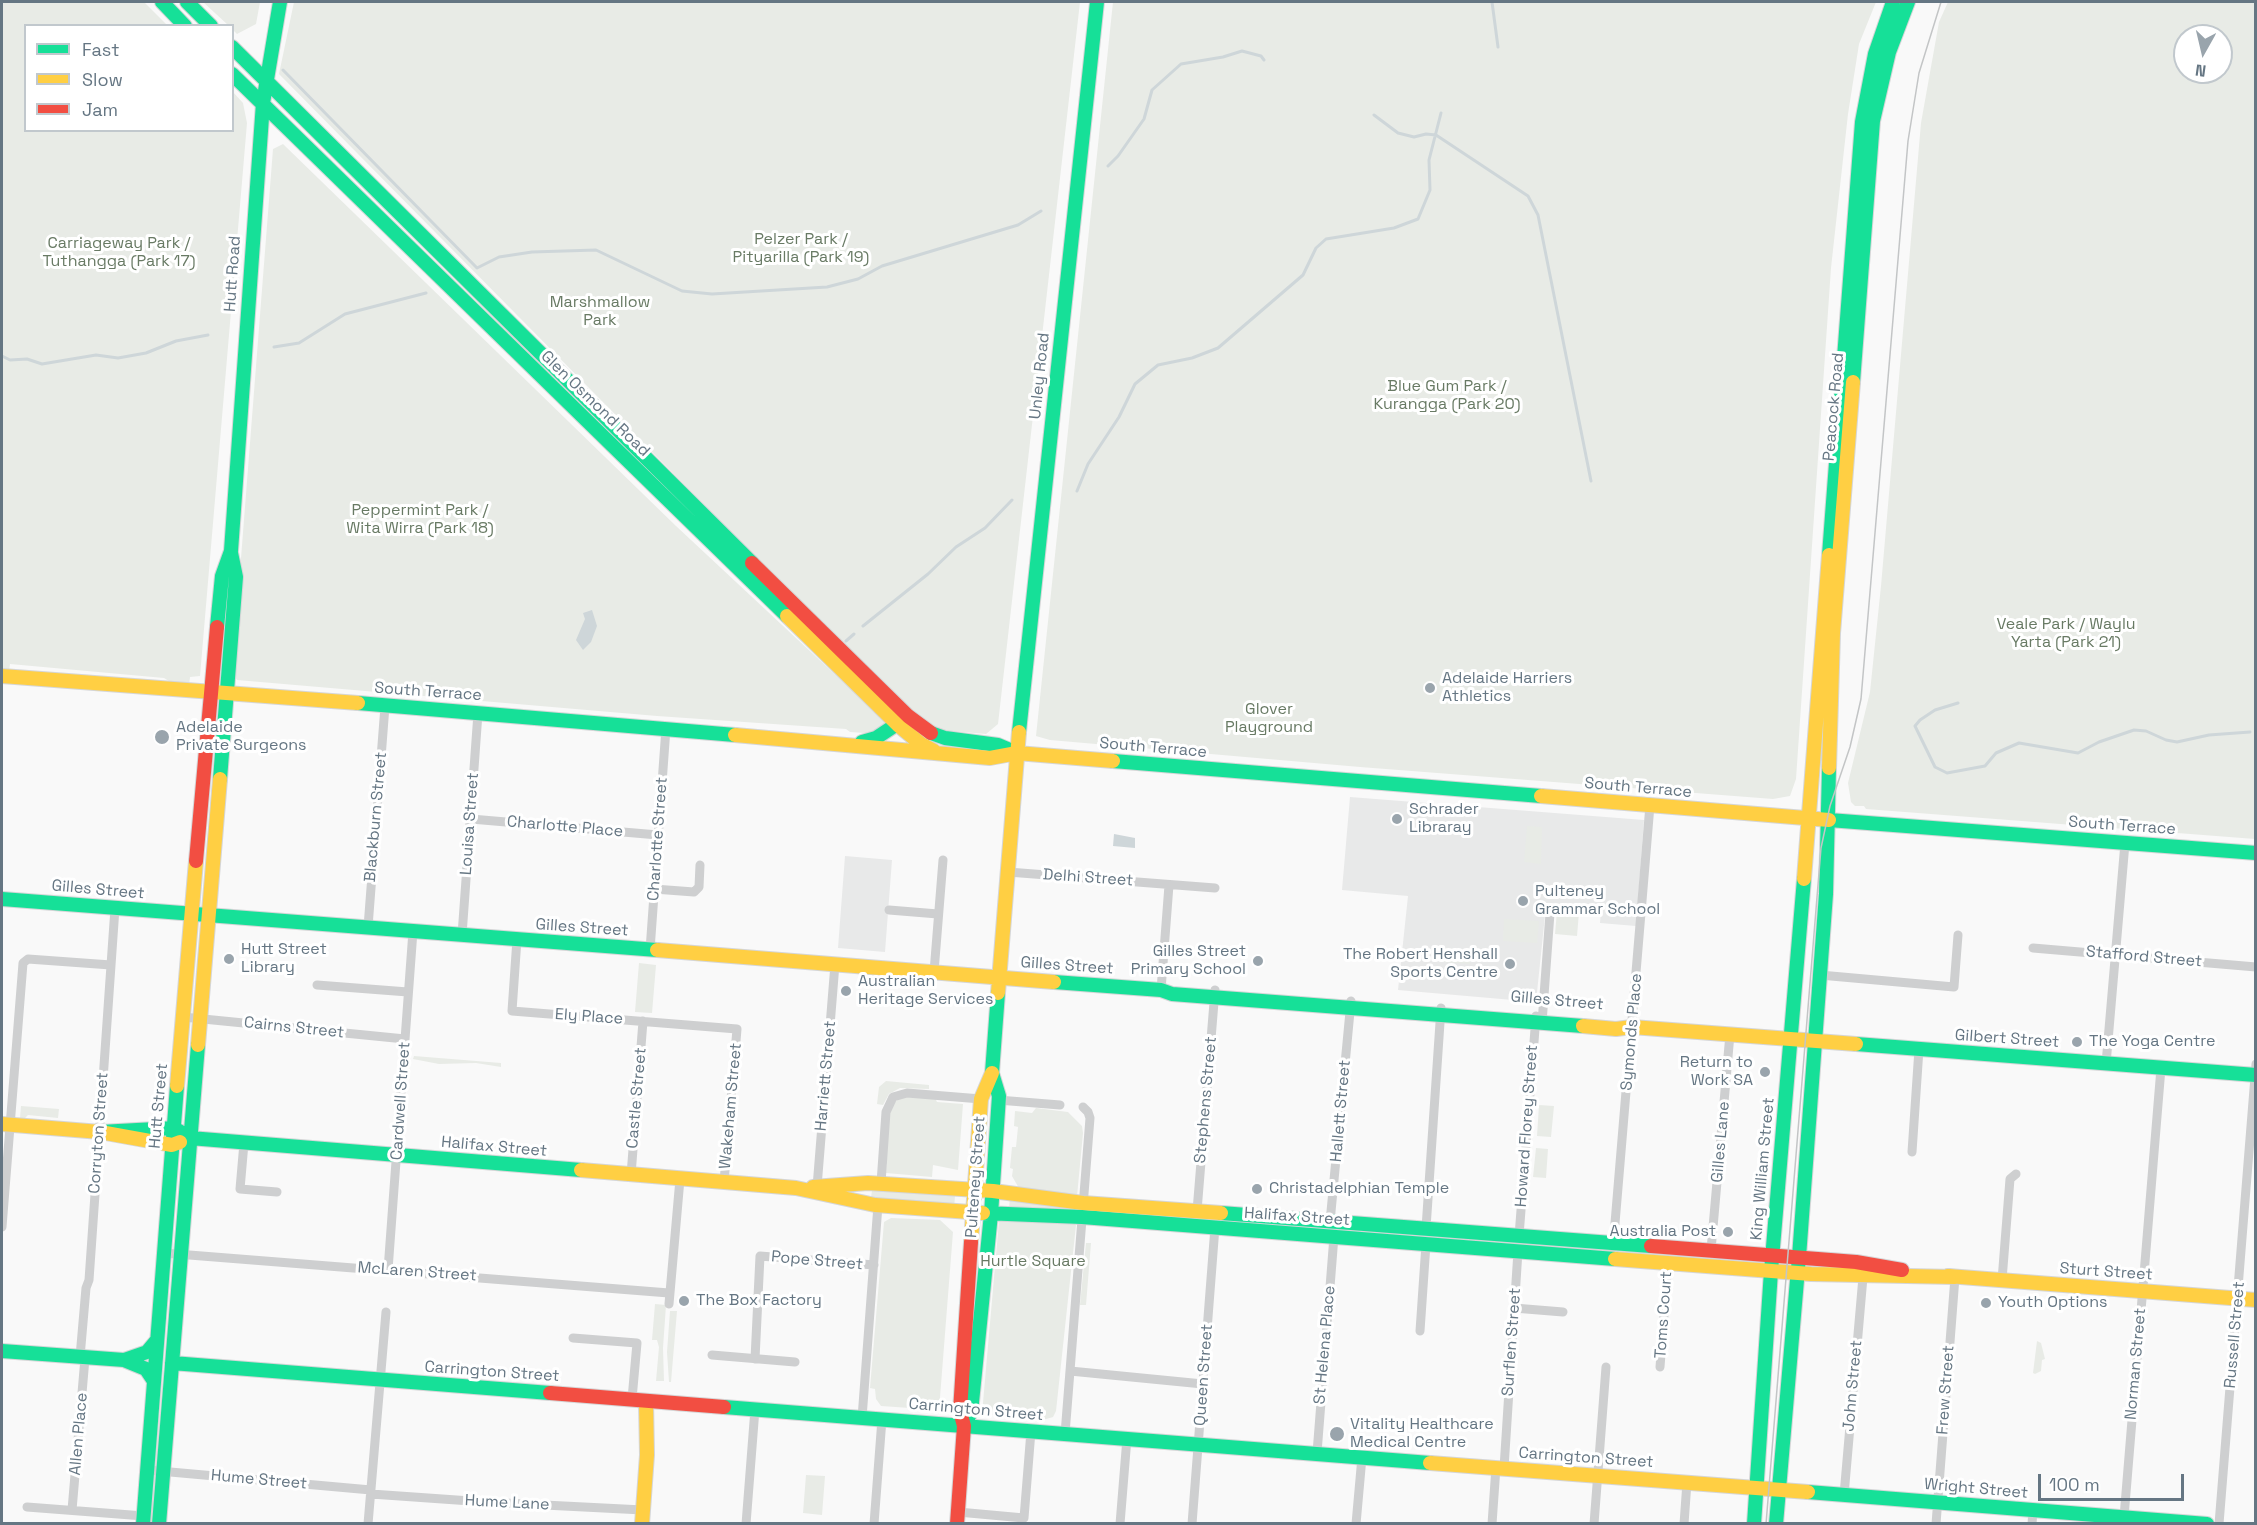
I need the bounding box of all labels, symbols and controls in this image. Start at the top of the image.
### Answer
legend [24,24,234,132]
north arrow [2173,24,2233,84]
text: Fast [82,38,119,61]
text: N [2194,59,2207,81]
text: Slow [82,68,123,91]
text: Jam [82,98,118,121]
park label: Pelzer Park / Pityarilla (Park 19) [733,230,869,268]
park label: Carriageway Park / Tuthangga (Park 17) [42,234,196,272]
street label: Hutt Road [221,235,245,313]
park label: Marshmallow Park [550,293,650,331]
street label: Unley Road [1026,332,1054,420]
street label: Glen Osmond Road [536,347,654,461]
street label: Peacock Road [1820,352,1848,462]
park label: Blue Gum Park / Kurangga (Park 20) [1373,377,1521,415]
park label: Peppermint Park / Wita Wirra (Park 18) [346,501,494,539]
park label: Veale Park / Waylu Yarta (Park 21) [1996,615,2136,653]
place label: Adelaide Harriers Athletics [1442,669,1572,707]
street label: South Terrace [374,679,482,705]
marker: Adelaide Harriers Athletics [1423,681,1437,695]
park label: Glover Playground [1225,700,1313,738]
place label: Adelaide Private Surgeons [176,718,307,756]
marker: Adelaide Private Surgeons [153,728,171,746]
street label: South Terrace [1098,734,1208,762]
street label: Blackburn Street [361,751,391,883]
street label: Louisa Street [457,772,483,876]
street label: South Terrace [1583,774,1693,802]
street label: Charlotte Street [644,776,672,902]
place label: Schrader Libraray [1409,800,1479,838]
street label: Charlotte Place [506,812,624,842]
marker: Schrader Libraray [1390,812,1404,826]
street label: South Terrace [2068,813,2176,839]
street label: Delhi Street [1042,865,1134,891]
street label: Gilles Street [51,876,145,904]
place label: Pulteney Grammar School [1535,882,1660,920]
marker: Pulteney Grammar School [1516,894,1530,908]
street label: Gilles Street [535,915,629,941]
place label: Hutt Street Library [241,940,327,978]
place label: Gilles Street Primary School [1131,942,1246,980]
street label: Stafford Street [2085,942,2203,972]
place label: The Robert Henshall Sports Centre [1343,945,1498,983]
marker: Hutt Street Library [222,952,236,966]
street label: Gilles Street [1020,953,1114,979]
marker: Gilles Street Primary School [1251,954,1265,968]
marker: The Robert Henshall Sports Centre [1503,957,1517,971]
place label: Australian Heritage Services [858,972,993,1010]
street label: Symonds Place [1617,973,1647,1091]
marker: Australian Heritage Services [839,984,853,998]
street label: Gilles Street [1510,987,1604,1015]
street label: Ely Place [554,1005,624,1029]
street label: Cairns Street [243,1013,345,1043]
street label: Harriett Street [812,1020,840,1132]
street label: Gilbert Street [1954,1026,2060,1052]
place label: The Yoga Centre [2089,1032,2216,1052]
marker: The Yoga Centre [2070,1035,2084,1049]
street label: Stephens Street [1191,1036,1221,1164]
street label: Cardwell Street [387,1041,415,1161]
street label: Wakeham Street [716,1042,746,1170]
street label: Howard Florey Street [1512,1044,1542,1208]
street label: Castle Street [623,1047,651,1149]
place label: Return to Work SA [1680,1053,1753,1091]
street label: Hallett Street [1327,1059,1355,1163]
street label: Hutt Street [146,1062,172,1150]
marker: Return to Work SA [1758,1065,1772,1079]
street label: Corryton Street [85,1072,113,1194]
street label: King William Street [1747,1097,1779,1241]
street label: Gilles Lane [1708,1101,1734,1183]
street label: Pulteney Street [962,1115,990,1239]
street label: Halifax Street [440,1133,548,1161]
place label: Christadelphian Temple [1269,1179,1449,1199]
marker: Christadelphian Temple [1250,1182,1264,1196]
street label: Halifax Street [1243,1204,1351,1230]
place label: Australia Post [1610,1222,1716,1242]
marker: Australia Post [1721,1225,1735,1239]
street label: Pope Street [770,1247,864,1275]
park label: Hurtle Square [980,1252,1086,1272]
street label: McLaren Street [357,1258,477,1286]
street label: Sturt Street [2059,1259,2153,1285]
street label: Toms Court [1651,1271,1677,1359]
street label: Russell Street [2221,1281,2249,1389]
street label: St Helena Place [1310,1285,1340,1405]
street label: Surflen Street [1499,1287,1525,1397]
place label: The Box Factory [696,1291,822,1311]
place label: Youth Options [1998,1293,2107,1313]
marker: The Box Factory [677,1294,691,1308]
marker: Youth Options [1979,1296,1993,1310]
street label: Norman Street [2122,1307,2150,1421]
street label: Queen Street [1191,1323,1217,1427]
street label: John Street [1839,1340,1867,1432]
street label: Frew Street [1933,1345,1959,1435]
street label: Carrington Street [424,1358,560,1386]
street label: Allen Place [66,1392,92,1476]
street label: Carrington Street [908,1395,1044,1425]
place label: Vitality Healthcare Medical Centre [1350,1415,1494,1453]
marker: Vitality Healthcare Medical Centre [1328,1425,1346,1443]
street label: Carrington Street [1518,1444,1654,1472]
scale bar [2041,1462,2186,1500]
street label: Hume Street [210,1466,308,1494]
text: 100 m [2049,1473,2100,1496]
street label: Wright Street [1923,1475,2029,1503]
street label: Hume Lane [464,1491,550,1515]

